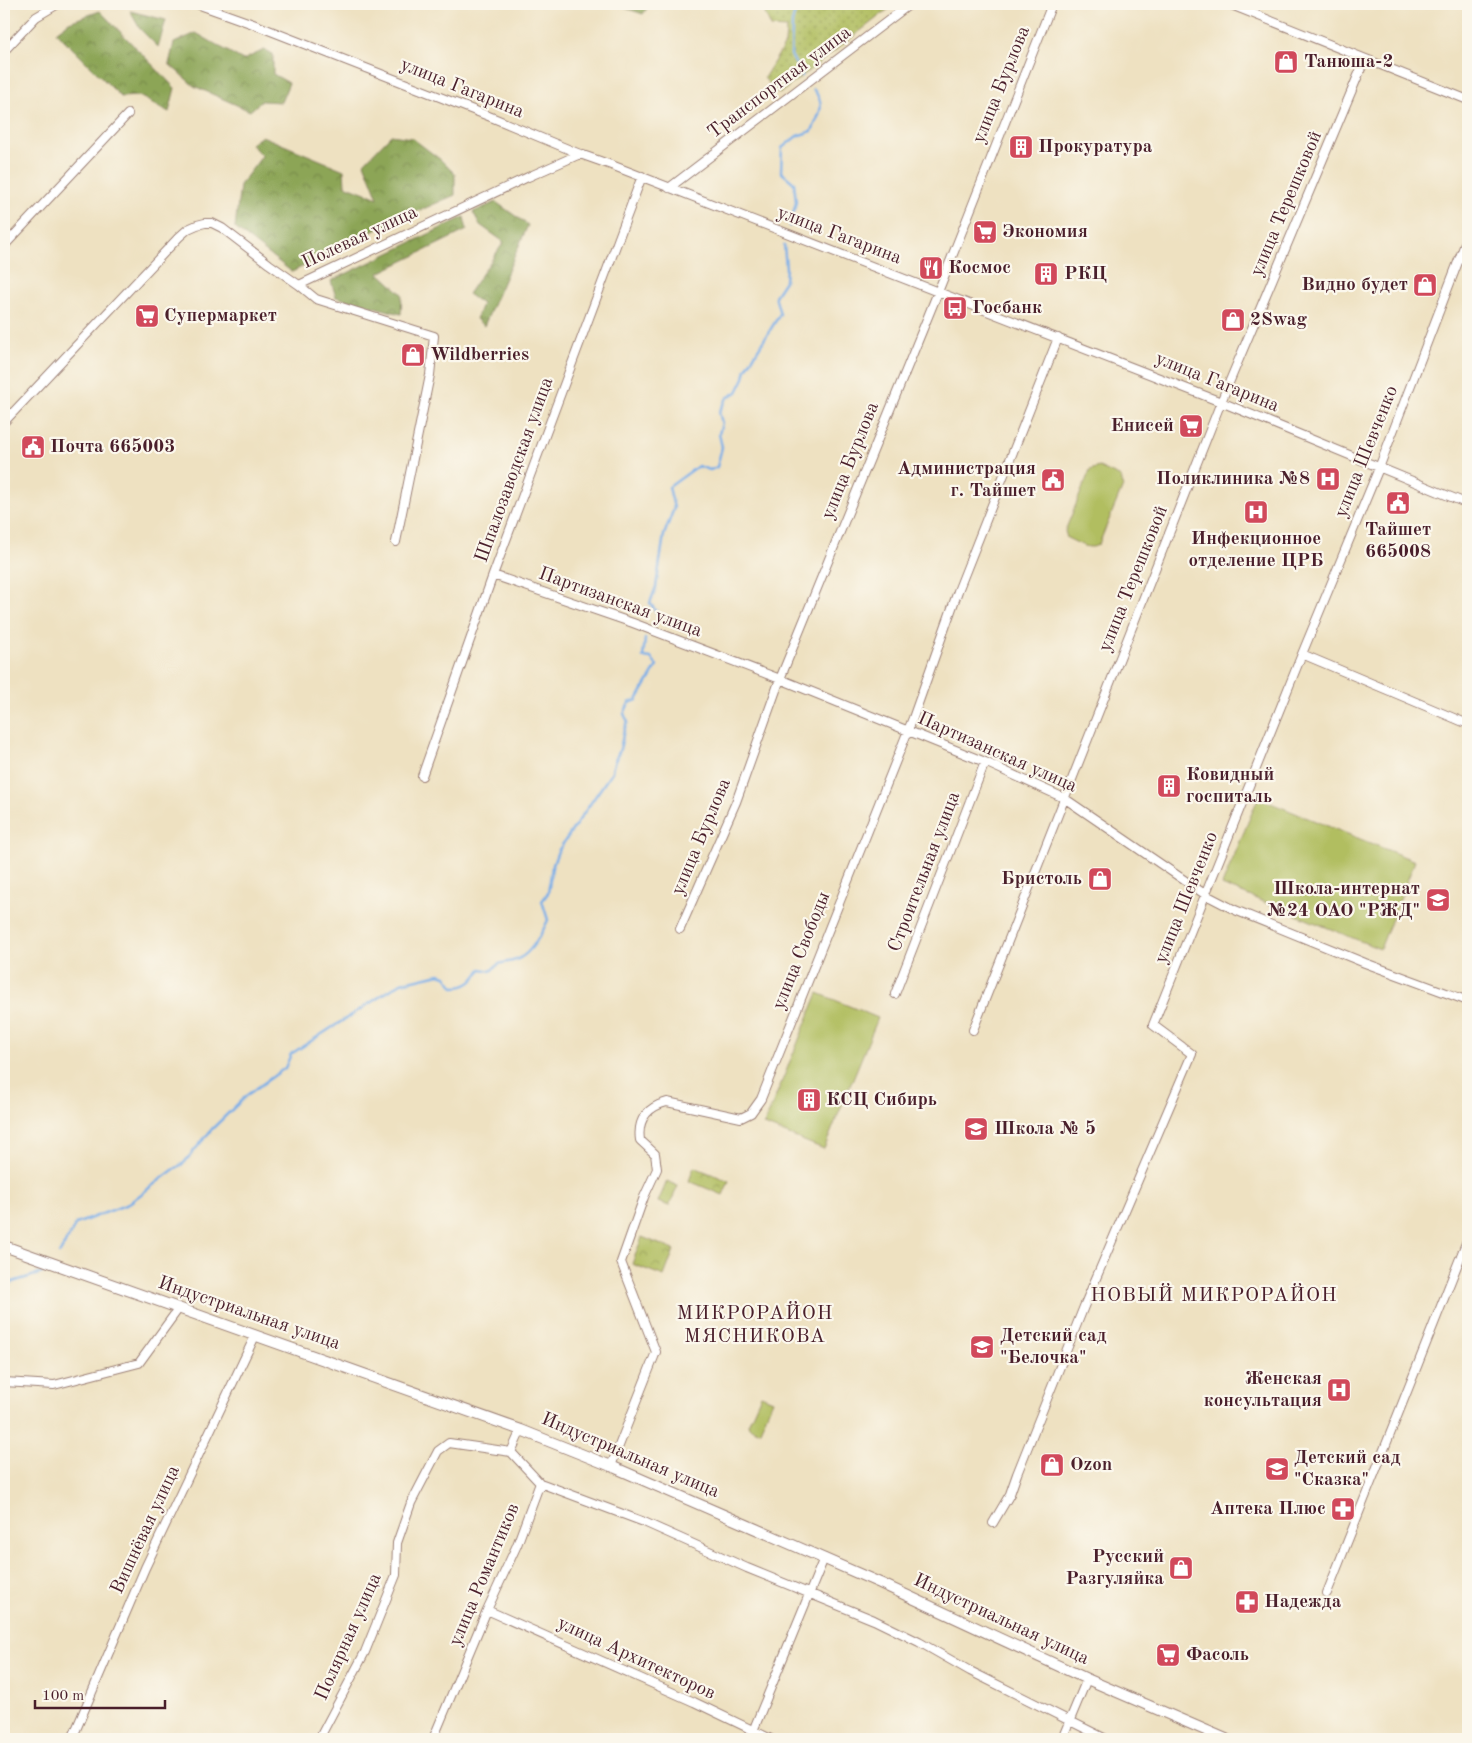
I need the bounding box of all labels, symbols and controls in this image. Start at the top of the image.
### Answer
street label: Транспортная улица [705,23,856,143]
street label: улица Бурлова [970,23,1034,146]
shop icon: Танюша-2 [1273,49,1299,75]
place label: Танюша-2 [1304,53,1393,72]
street label: улица Гагарина [397,56,527,123]
street label: улица Терешковой [1248,129,1326,279]
building icon: Прокуратура [1008,134,1034,160]
place label: Прокуратура [1038,138,1153,157]
street label: Полевая улица [299,203,421,273]
street label: улица Гагарина [774,204,904,269]
supermarket icon: Экономия [972,219,998,245]
place label: Экономия [1002,223,1088,242]
restaurant icon: Космос [918,255,944,281]
place label: Космос [948,259,1011,278]
building icon: РКЦ [1033,261,1059,287]
place label: РКЦ [1064,265,1107,284]
shop icon: Видно будет [1412,272,1438,298]
place label: Видно будет [1301,276,1408,295]
bus stop icon: Госбанк [942,295,968,321]
place label: Госбанк [972,299,1042,318]
supermarket icon: Супермаркет [134,303,160,329]
place label: Супермаркет [164,307,277,326]
shop icon: 2Swag [1220,307,1246,333]
place label: 2Swag [1250,311,1307,330]
shop icon: Wildberries [400,342,426,368]
place label: Wildberries [430,346,529,365]
street label: улица Гагарина [1152,350,1282,417]
street label: Шпалозаводская улица [473,374,558,565]
street label: улица Шевченко [1332,383,1402,521]
street label: улица Бурлова [819,399,883,522]
supermarket icon: Енисей [1178,413,1204,439]
place label: Енисей [1111,417,1174,436]
public building icon: Почта 665003 [20,434,46,460]
place label: Почта 665003 [50,438,175,457]
place label: Администрация г. Тайшет [897,460,1036,501]
hospital icon: Поликлиника №8 [1315,466,1341,492]
public building icon: Администрация г. Тайшет [1040,467,1066,493]
place label: Поликлиника №8 [1156,470,1310,489]
public building icon: Тайшет 665008 [1385,490,1411,516]
hospital icon: Инфекционное отделение ЦРБ [1243,499,1269,525]
street label: улица Терешковой [1096,503,1172,655]
place label: Тайшет 665008 [1365,521,1431,562]
place label: Инфекционное отделение ЦРБ [1189,530,1323,571]
street label: Партизанская улица [536,565,705,642]
street label: Партизанская улица [914,709,1080,797]
place label: Ковидный госпиталь [1186,766,1275,807]
building icon: Ковидный госпиталь [1156,773,1182,799]
street label: улица Бурлова [669,775,735,898]
street label: Строительная улица [886,789,965,955]
street label: улица Шевченко [1152,829,1222,967]
shop icon: Бристоль [1087,866,1113,892]
place label: Бристоль [1001,870,1082,889]
place label: Школа-интернат №24 ОАО "РЖД" [1267,880,1420,921]
school or university icon: Школа-интернат №24 ОАО "РЖД" [1425,887,1451,913]
street label: улица Свободы [770,889,834,1013]
building icon: КСЦ Сибирь [796,1087,822,1113]
place label: КСЦ Сибирь [826,1091,937,1110]
school or university icon: Школа № 5 [963,1116,989,1142]
place label: Школа № 5 [994,1120,1096,1139]
street label: Индустриальная улица [155,1274,343,1354]
district label: НОВЫЙ МИКРОРАЙОН [1090,1283,1338,1306]
district label: МИКРОРАЙОН МЯСНИКОВА [677,1301,833,1347]
place label: Детский сад "Белочка" [1000,1327,1107,1368]
school or university icon: Детский сад "Белочка" [969,1334,995,1360]
place label: Женская консультация [1204,1370,1322,1411]
hospital icon: Женская консультация [1326,1377,1352,1403]
street label: Индустриальная улица [538,1410,722,1502]
place label: Детский сад "Сказка" [1294,1449,1401,1490]
shop icon: Ozon [1039,1452,1065,1478]
place label: Ozon [1070,1456,1112,1475]
school or university icon: Детский сад "Сказка" [1264,1456,1290,1482]
street label: Вишнёвая улица [108,1462,184,1597]
pharmacy icon: Аптека Плюс [1330,1496,1356,1522]
place label: Аптека Плюс [1210,1500,1326,1519]
street label: улица Романтиков [446,1501,524,1649]
place label: Русский Разгуляйка [1066,1548,1164,1589]
shop icon: Русский Разгуляйка [1168,1555,1194,1581]
street label: Полярная улица [312,1570,386,1704]
street label: Индустриальная улица [910,1571,1092,1669]
pharmacy icon: Надежда [1234,1589,1260,1615]
place label: Надежда [1264,1593,1342,1612]
street label: улица Архитекторов [554,1614,718,1704]
supermarket icon: Фасоль [1155,1642,1181,1668]
place label: Фасоль [1186,1646,1249,1665]
scale bar [35,1678,165,1710]
text: 100 m [42,1689,84,1704]

